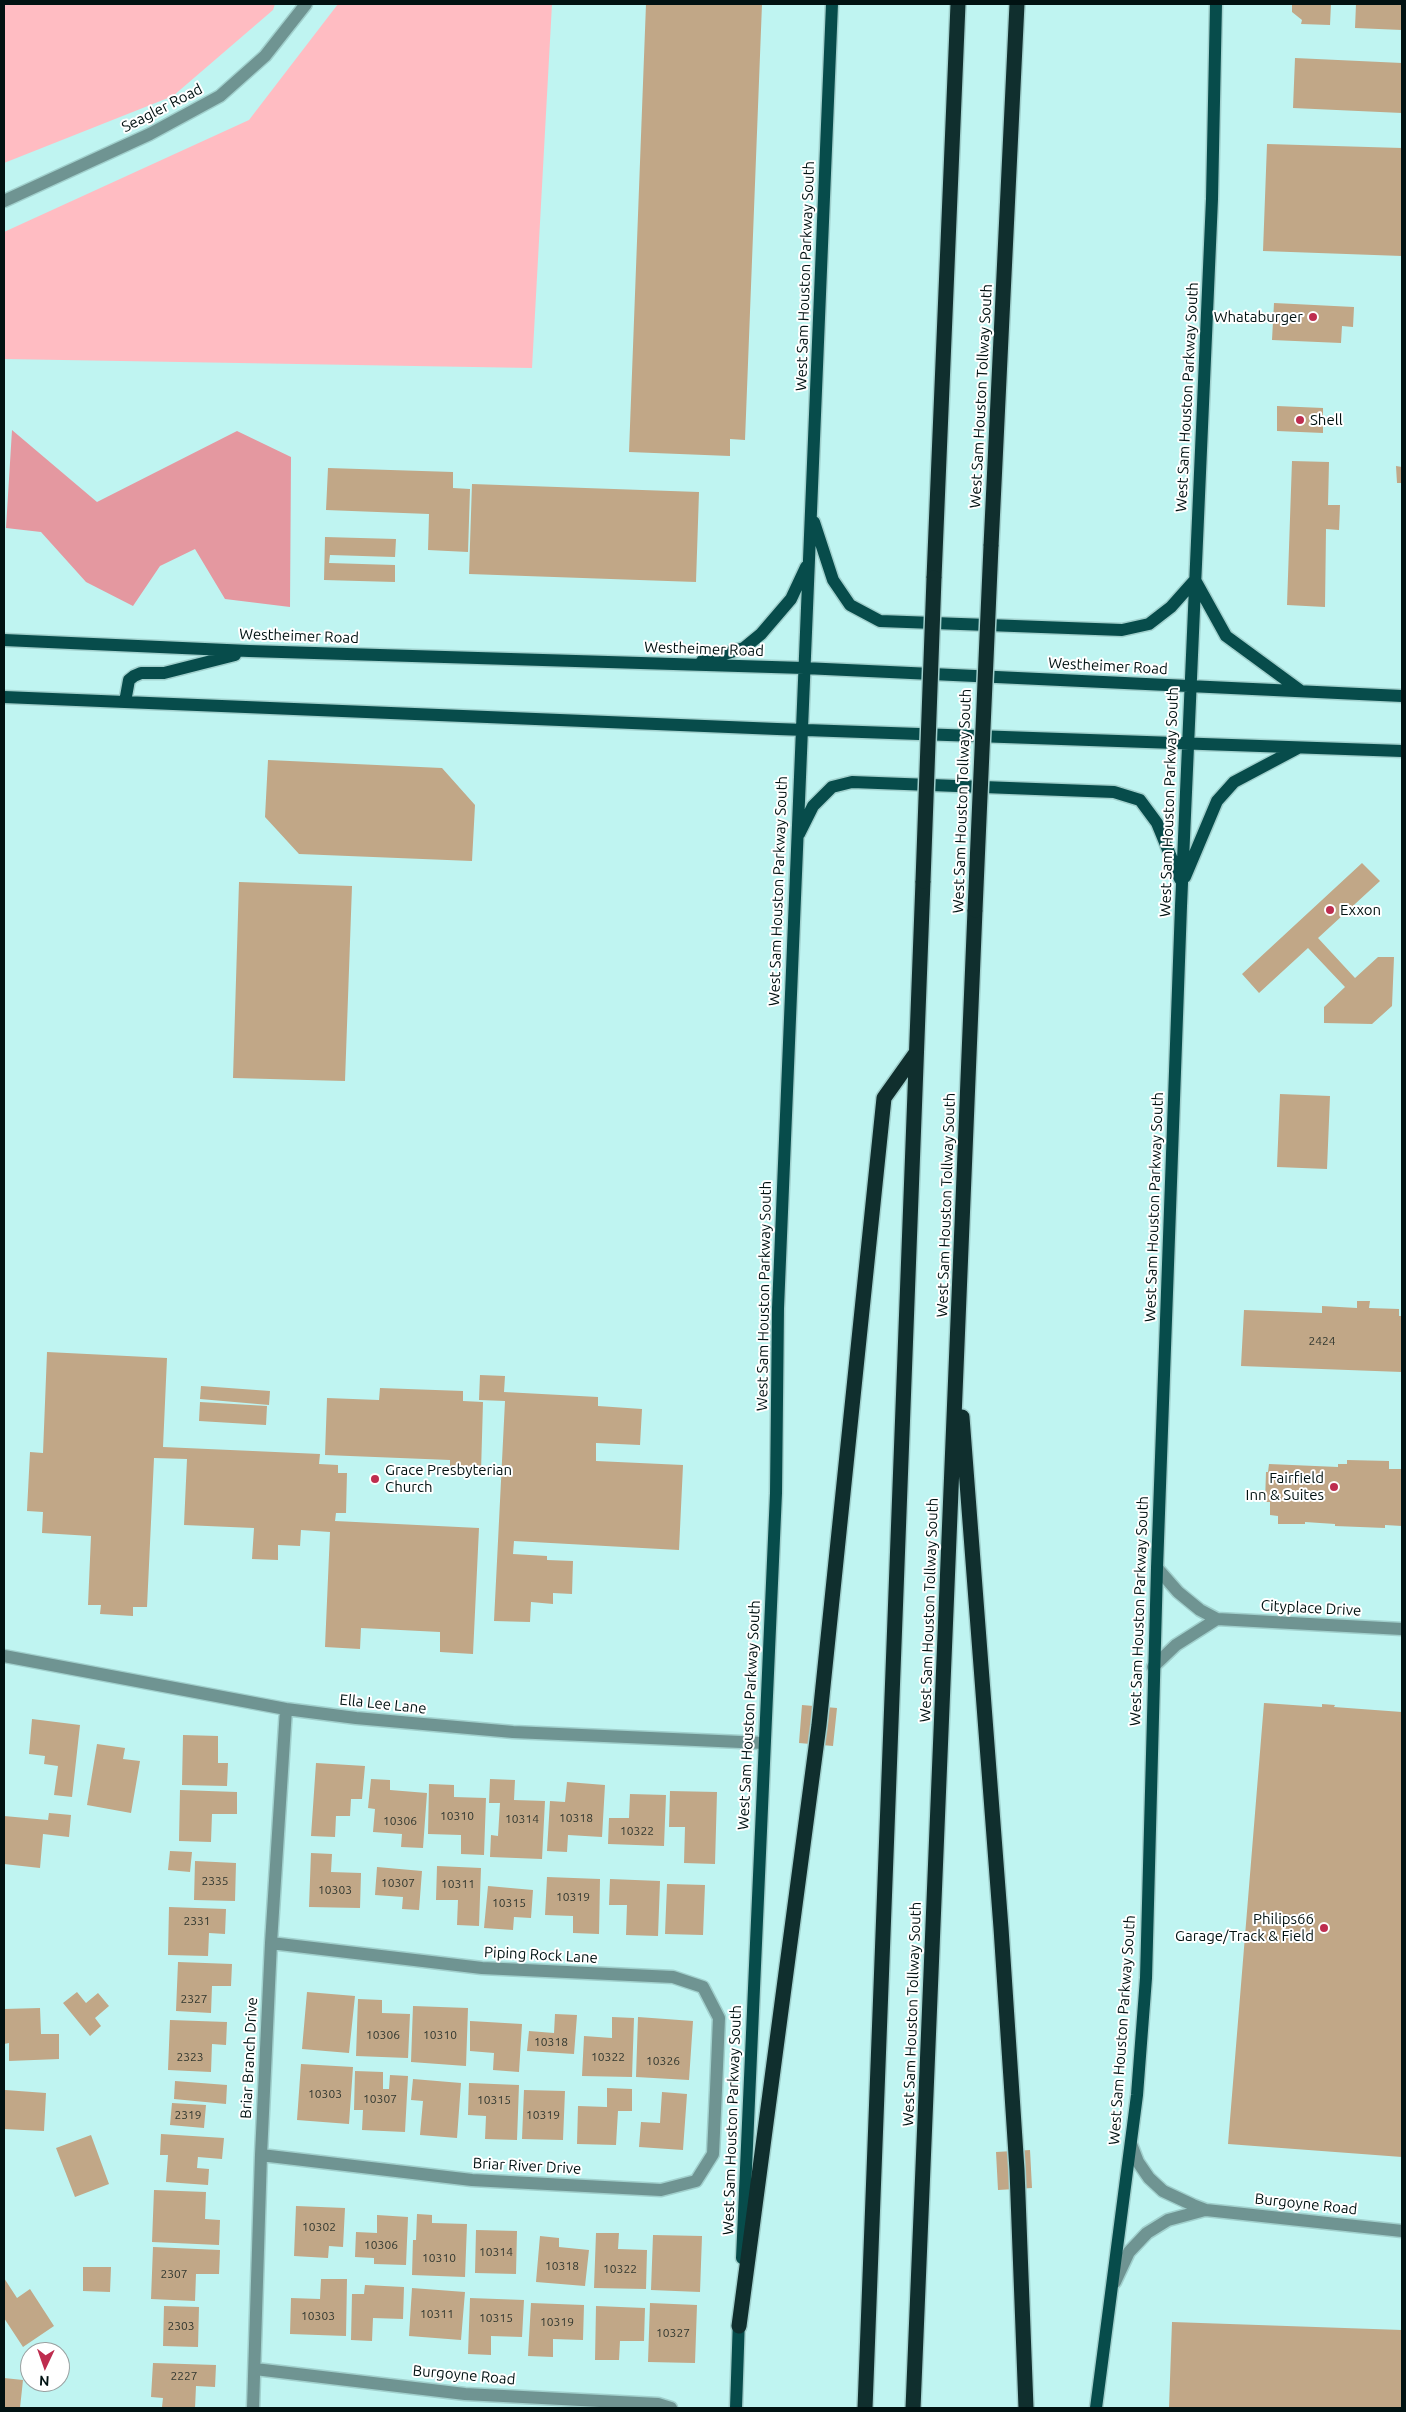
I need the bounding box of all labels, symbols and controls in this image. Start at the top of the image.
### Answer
street label: Seagler Road [119,80,205,136]
street label: West Sam Houston Parkway South [792,161,818,391]
street label: West Sam Houston Parkway South [1172,282,1202,512]
street label: West Sam Houston Tollway South [966,283,996,509]
place label: Whataburger [1214,308,1303,326]
marker: Whataburger [1307,311,1319,323]
place label: Shell [1310,411,1343,429]
marker: Shell [1294,414,1306,426]
street label: Westheimer Road [239,625,359,647]
street label: Westheimer Road [644,638,764,660]
street label: Westheimer Road [1048,654,1168,678]
street label: West Sam Houston Parkway South [1156,687,1182,917]
street label: West Sam Houston Tollway South [949,688,975,914]
street label: West Sam Houston Parkway South [765,776,791,1006]
place label: Exxon [1340,901,1381,919]
marker: Exxon [1324,904,1336,916]
street label: West Sam Houston Tollway South [933,1092,959,1318]
street label: West Sam Houston Parkway South [1141,1092,1167,1322]
street label: West Sam Houston Parkway South [753,1181,775,1411]
house number: 2424 [1308,1334,1336,1348]
place label: Grace Presbyterian Church [385,1461,512,1496]
place label: Fairfield Inn & Suites [1246,1469,1324,1504]
marker: Grace Presbyterian Church [369,1473,381,1485]
marker: Fairfield Inn & Suites [1328,1481,1340,1493]
street label: West Sam Houston Parkway South [1126,1496,1152,1726]
street label: West Sam Houston Tollway South [916,1497,942,1723]
street label: Cityplace Drive [1260,1596,1362,1620]
street label: West Sam Houston Parkway South [734,1600,764,1830]
street label: Ella Lee Lane [339,1690,427,1718]
house number: 10310 [440,1809,474,1823]
house number: 10318 [559,1811,593,1825]
house number: 10314 [505,1812,539,1826]
house number: 10306 [383,1814,417,1828]
house number: 10322 [620,1824,654,1838]
house number: 2335 [201,1874,229,1888]
house number: 10307 [381,1876,415,1890]
house number: 10311 [441,1877,475,1891]
house number: 10303 [318,1883,352,1897]
house number: 10319 [556,1890,590,1904]
house number: 10315 [492,1896,526,1910]
street label: West Sam Houston Tollway South [899,1901,925,2127]
place label: Philips66 Garage/Track & Field [1175,1910,1314,1945]
house number: 2331 [183,1914,211,1928]
street label: West Sam Houston Parkway South [1105,1915,1139,2145]
marker: Philips66 Garage/Track & Field [1318,1922,1330,1934]
street label: Piping Rock Lane [484,1943,598,1967]
house number: 2327 [180,1992,208,2006]
street label: Briar Branch Drive [237,1997,261,2119]
street label: West Sam Houston Parkway South [719,2005,745,2235]
house number: 10306 [366,2028,400,2042]
house number: 10310 [423,2028,457,2042]
house number: 10318 [534,2035,568,2049]
house number: 2323 [176,2050,204,2064]
house number: 10322 [591,2050,625,2064]
house number: 10326 [646,2054,680,2068]
house number: 10303 [308,2087,342,2101]
house number: 10307 [363,2092,397,2106]
house number: 10315 [477,2093,511,2107]
house number: 2319 [174,2108,202,2122]
house number: 10319 [526,2108,560,2122]
street label: Briar River Drive [472,2154,582,2178]
street label: Burgoyne Road [1254,2190,1358,2218]
house number: 10302 [302,2220,336,2234]
house number: 10306 [364,2238,398,2252]
house number: 10314 [479,2245,513,2259]
house number: 10310 [422,2251,456,2265]
house number: 10318 [545,2259,579,2273]
house number: 10322 [603,2262,637,2276]
house number: 2307 [160,2267,188,2281]
house number: 10311 [420,2307,454,2321]
house number: 10303 [301,2309,335,2323]
house number: 10315 [479,2311,513,2325]
house number: 10319 [540,2315,574,2329]
house number: 2303 [167,2319,195,2333]
house number: 10327 [656,2326,690,2340]
north arrow [20,2342,70,2392]
street label: Burgoyne Road [412,2362,516,2388]
house number: 2227 [170,2369,198,2383]
text: N [39,2373,50,2389]

